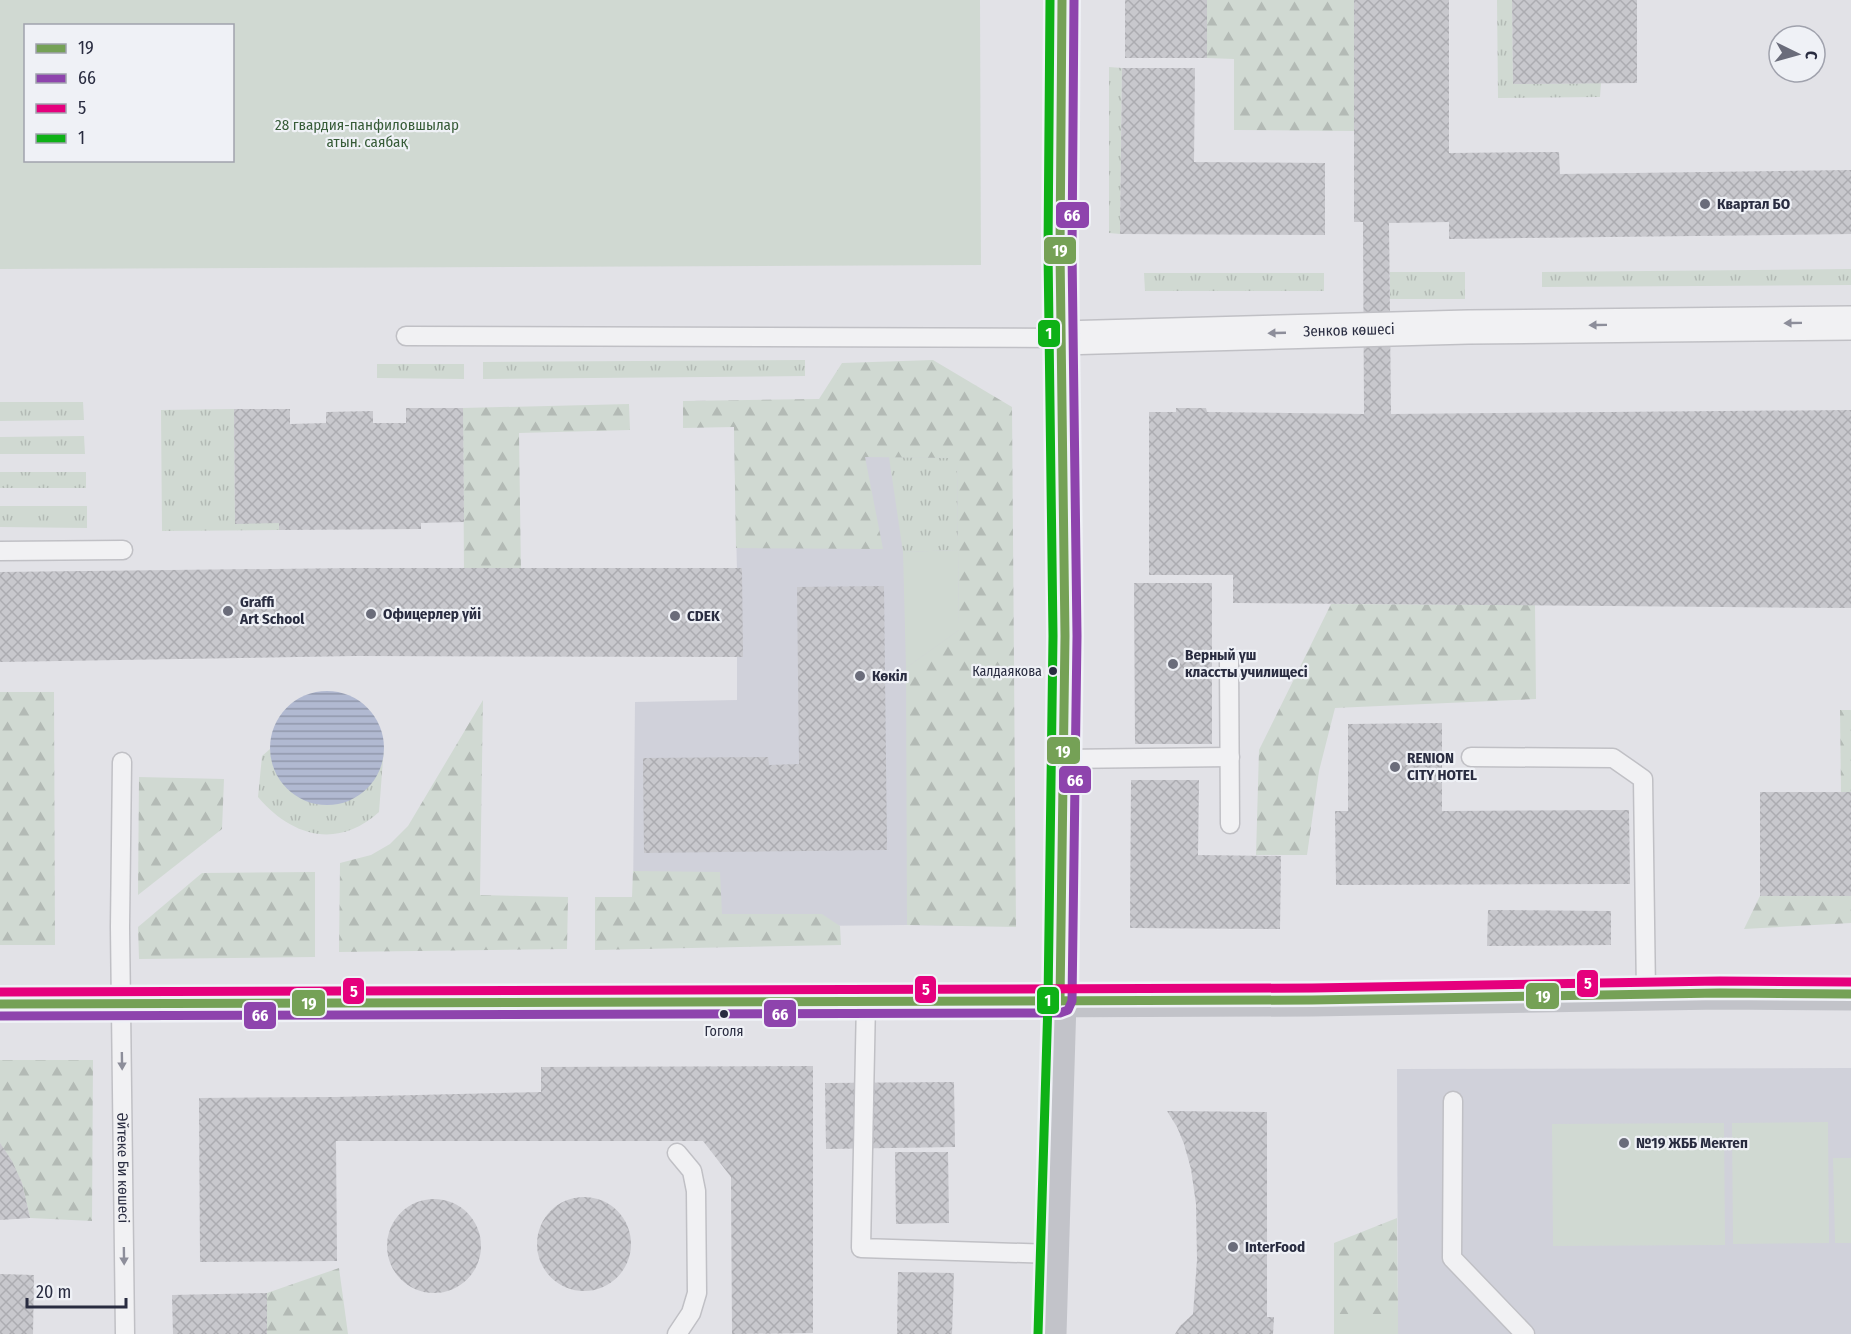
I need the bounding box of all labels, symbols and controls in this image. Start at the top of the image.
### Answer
legend [24,24,234,162]
north arrow [1767,24,1827,84]
text: 19 [78,37,94,59]
text: С [1802,50,1821,61]
text: 66 [78,67,96,89]
text: 5 [78,97,86,119]
park label: 28 гвардия-панфиловшылар атын. саябақ [275,116,459,151]
text: 1 [78,127,85,149]
place label: Квартал БО [1717,195,1790,213]
marker: Квартал БО [1698,197,1712,211]
line badge: 66 [1055,201,1090,229]
text: 66 [1064,206,1080,225]
line badge: 19 [1043,236,1077,265]
text: 19 [1052,241,1068,260]
one-way arrow [1783,318,1802,328]
line badge: 1 [1037,319,1061,348]
street label: Зенков көшесі [1303,320,1395,340]
one-way arrow [1588,320,1607,330]
text: 1 [1046,324,1052,343]
one-way arrow [1267,328,1286,337]
place label: Graffi Art School [239,593,305,628]
marker: Graffi Art School [221,604,235,618]
place label: Офицерлер үйі [383,605,481,623]
marker: Офицерлер үйі [364,607,378,621]
place label: CDEK [687,607,720,625]
marker: CDEK [668,609,682,623]
place label: Верный үш классты училищесі [1185,646,1308,681]
marker: Верный үш классты училищесі [1166,657,1180,671]
place label: Калдаякова [972,663,1042,680]
marker: Калдаякова [1047,665,1059,677]
place label: Көкіл [872,667,907,685]
marker: Көкіл [853,669,867,683]
line badge: 19 [1046,736,1081,765]
text: 19 [1055,742,1071,761]
place label: RENION CITY HOTEL [1407,749,1477,784]
marker: RENION CITY HOTEL [1388,760,1402,774]
line badge: 66 [1058,765,1092,794]
text: 66 [1067,771,1083,790]
line badge: 5 [1576,969,1599,998]
text: 5 [1584,974,1592,993]
line badge: 5 [914,975,937,1004]
line badge: 5 [342,977,365,1005]
text: 5 [922,980,930,999]
text: 5 [350,982,358,1001]
line badge: 19 [1525,982,1560,1010]
line badge: 1 [1036,986,1060,1015]
text: 19 [1535,987,1551,1006]
line badge: 19 [291,989,326,1017]
text: 1 [1045,991,1051,1010]
text: 19 [301,994,317,1013]
line badge: 66 [763,999,797,1028]
line badge: 66 [243,1001,277,1030]
text: 66 [772,1005,788,1024]
text: 66 [252,1006,268,1025]
marker: Гоголя [718,1008,730,1020]
place label: Гоголя [705,1023,743,1040]
one-way arrow [117,1052,127,1071]
street label: Әйтеке Би көшесі [113,1113,133,1223]
place label: №19 ЖББ Мектеп [1636,1134,1748,1152]
marker: №19 ЖББ Мектеп [1617,1136,1631,1150]
place label: InterFood [1245,1238,1305,1256]
marker: InterFood [1226,1240,1240,1254]
one-way arrow [119,1247,129,1266]
scale bar [27,1271,126,1309]
text: 20 m [36,1281,71,1303]

